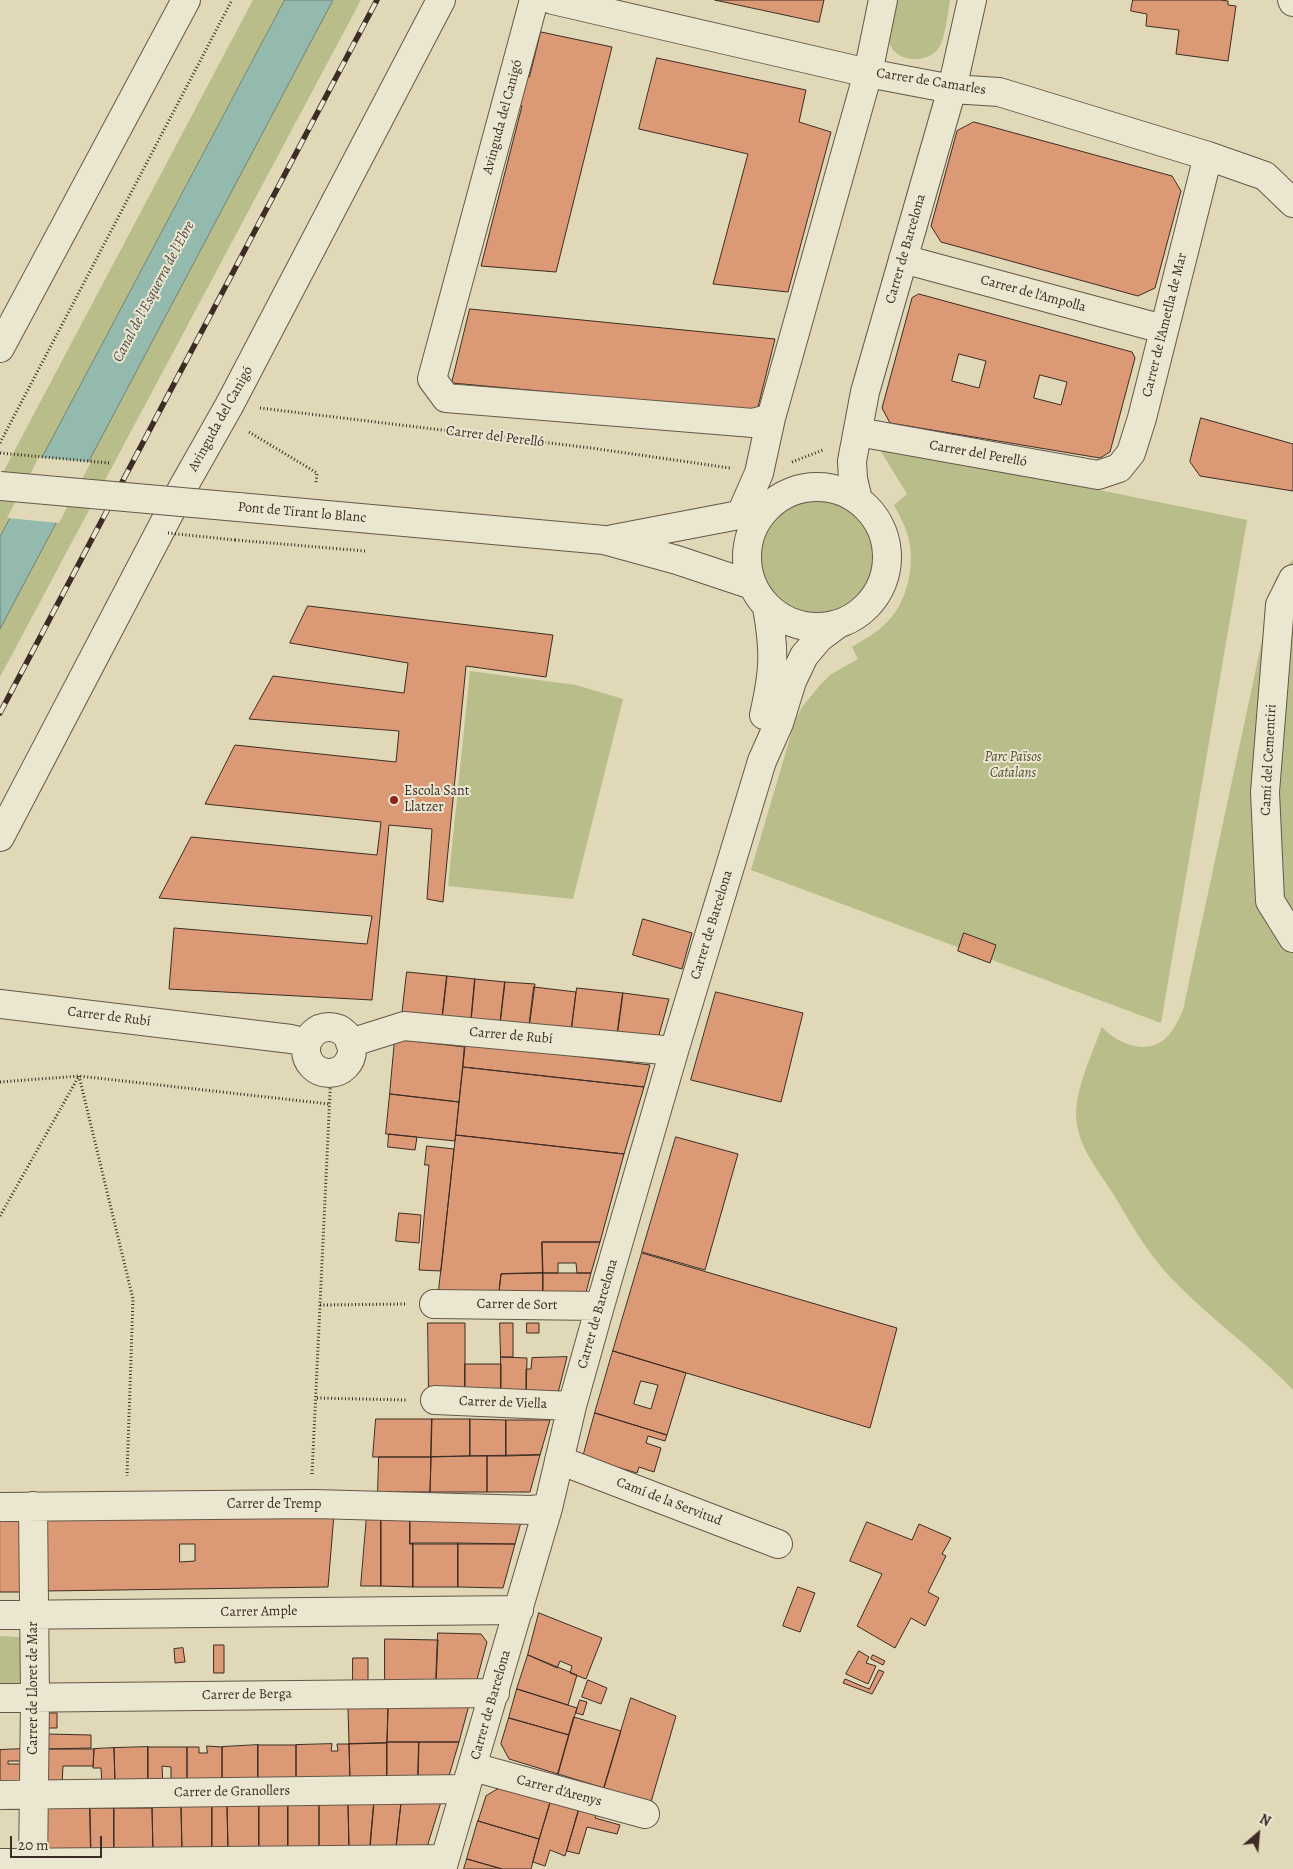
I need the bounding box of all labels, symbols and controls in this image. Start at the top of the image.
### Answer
street label: Avinguda del Canigó [480,58,526,176]
street label: Carrer de Camarles [875,65,987,99]
street label: Carrer de Barcelona [882,192,930,306]
water label: Canal de l'Esquerra de l'Ebre [109,218,199,366]
street label: Carrer de l'Ametlla de Mar [1139,251,1191,399]
street label: Carrer de l'Ampolla [978,272,1088,316]
street label: Avinguda del Canigó [185,363,257,475]
street label: Carrer del Perelló [445,423,545,451]
street label: Carrer del Perelló [928,437,1028,471]
street label: Pont de Tirant lo Blanc [237,499,367,527]
street label: Camí del Cementiri [1258,704,1280,816]
park label: Parc Països Catalans [984,750,1042,782]
place label: Escola Sant Llatzer [404,784,469,816]
marker: Escola Sant Llatzer [388,794,400,806]
street label: Carrer de Barcelona [687,868,737,982]
street label: Carrer de Rubí [66,1004,152,1030]
street label: Carrer de Rubí [469,1024,553,1048]
street label: Carrer de Barcelona [574,1257,622,1371]
street label: Carrer de Sort [476,1296,558,1314]
street label: Carrer de Viella [459,1393,547,1413]
street label: Camí de la Servitud [614,1474,724,1530]
street label: Carrer de Tremp [227,1497,321,1513]
street label: Carrer Ample [220,1603,298,1621]
street label: Carrer de Lloret de Mar [26,1621,42,1755]
street label: Carrer de Barcelona [467,1648,515,1762]
street label: Carrer de Berga [202,1686,292,1704]
street label: Carrer d'Arenys [515,1772,603,1810]
street label: Carrer de Granollers [174,1783,290,1801]
north arrow [1233,1809,1283,1859]
text: N [1256,1809,1274,1831]
scale bar [12,1826,105,1858]
text: 20 m [18,1835,49,1855]

